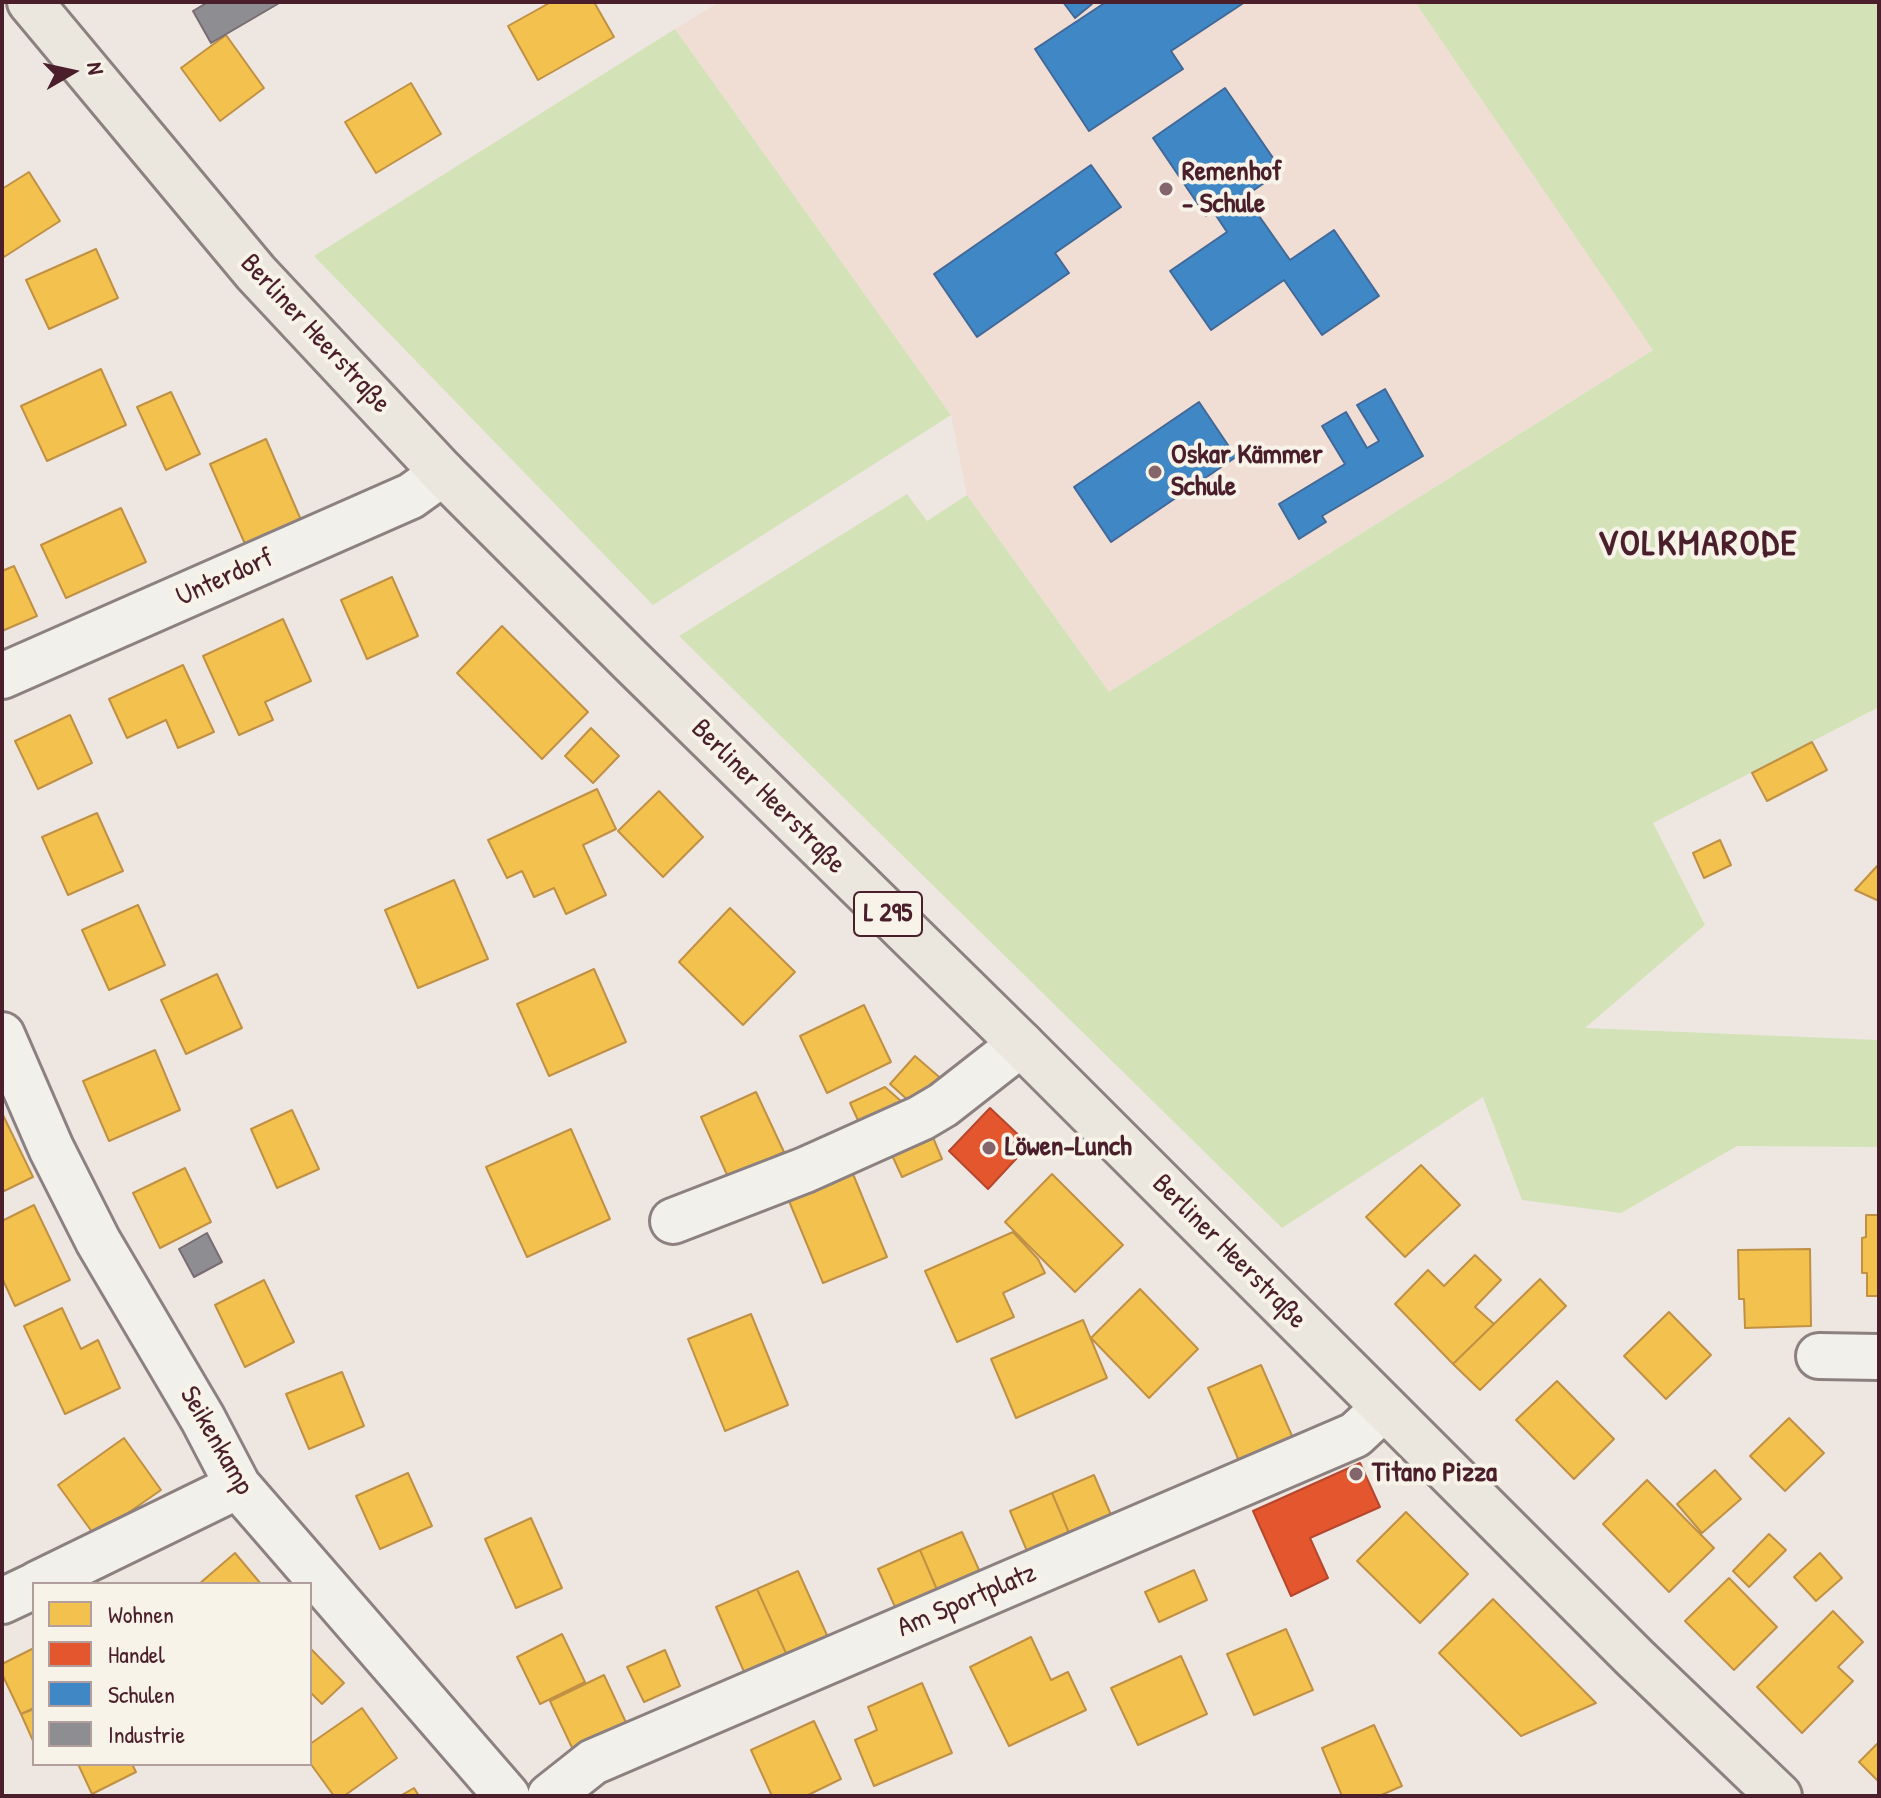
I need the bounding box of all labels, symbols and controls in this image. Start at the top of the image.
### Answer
north arrow [32,32,112,112]
text: N [80,60,111,76]
place label: Remenhof - Schule [1182,156,1282,222]
marker: Remenhof - Schule [1157,180,1175,198]
street label: Berliner Heerstraße [233,248,397,420]
place label: Oskar Kämmer Schule [1171,439,1323,505]
marker: Oskar Kämmer Schule [1146,463,1164,481]
district label: VOLKMARODE [1598,523,1798,567]
street label: Unterdorf [171,542,279,614]
street label: Berliner Heerstraße [684,713,852,881]
road number: L 295 [854,892,922,936]
place label: Löwen-Lunch [1005,1131,1132,1165]
marker: Löwen-Lunch [980,1139,998,1157]
street label: Berliner Heerstraße [1145,1168,1313,1336]
street label: Seikenkamp [172,1381,260,1501]
place label: Titano Pizza [1372,1457,1497,1491]
marker: Titano Pizza [1347,1465,1365,1483]
street label: Am Sportplatz [892,1557,1042,1645]
legend [32,1582,312,1766]
text: Wohnen [108,1598,174,1630]
text: Handel [108,1638,165,1670]
text: Schulen [108,1678,175,1710]
text: Industrie [108,1718,185,1750]

